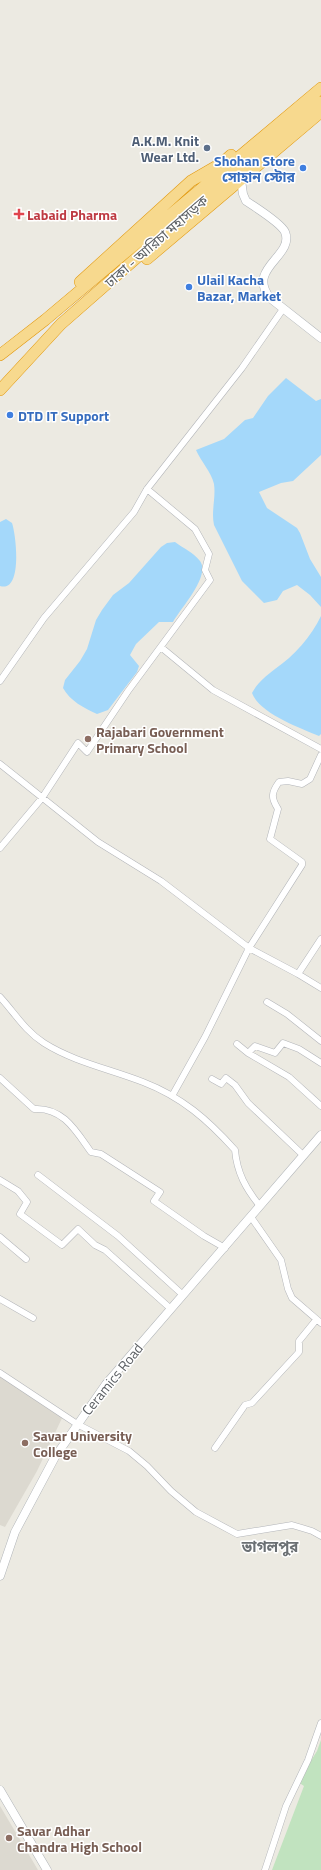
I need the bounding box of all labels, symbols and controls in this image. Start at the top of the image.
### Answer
place label: A.K.M. Knit Wear Ltd. [132,130,199,167]
marker: A.K.M. Knit Wear Ltd. [202,143,212,153]
place label: Shohan Store সোহান স্টোর [214,150,296,187]
marker: Shohan Store সোহান স্টোর [298,163,308,173]
street label: ঢাকা - আরিচা মহাসড়ক [99,190,213,293]
place label: Labaid Pharma [27,204,117,225]
marker: Labaid Pharma [14,209,24,219]
place label: Ulail Kacha Bazar, Market [197,269,281,306]
marker: Ulail Kacha Bazar, Market [184,282,194,292]
place label: DTD IT Support [18,405,109,426]
marker: DTD IT Support [5,410,15,420]
place label: Rajabari Government Primary School [96,721,224,758]
marker: Rajabari Government Primary School [83,734,93,744]
street label: Ceramics Road [76,1339,148,1419]
place label: Savar University College [33,1425,132,1462]
marker: Savar University College [20,1438,30,1448]
district label: ভাগলপুর [241,1535,299,1558]
place label: Savar Adhar Chandra High School [17,1820,142,1857]
marker: Savar Adhar Chandra High School [4,1833,14,1843]

